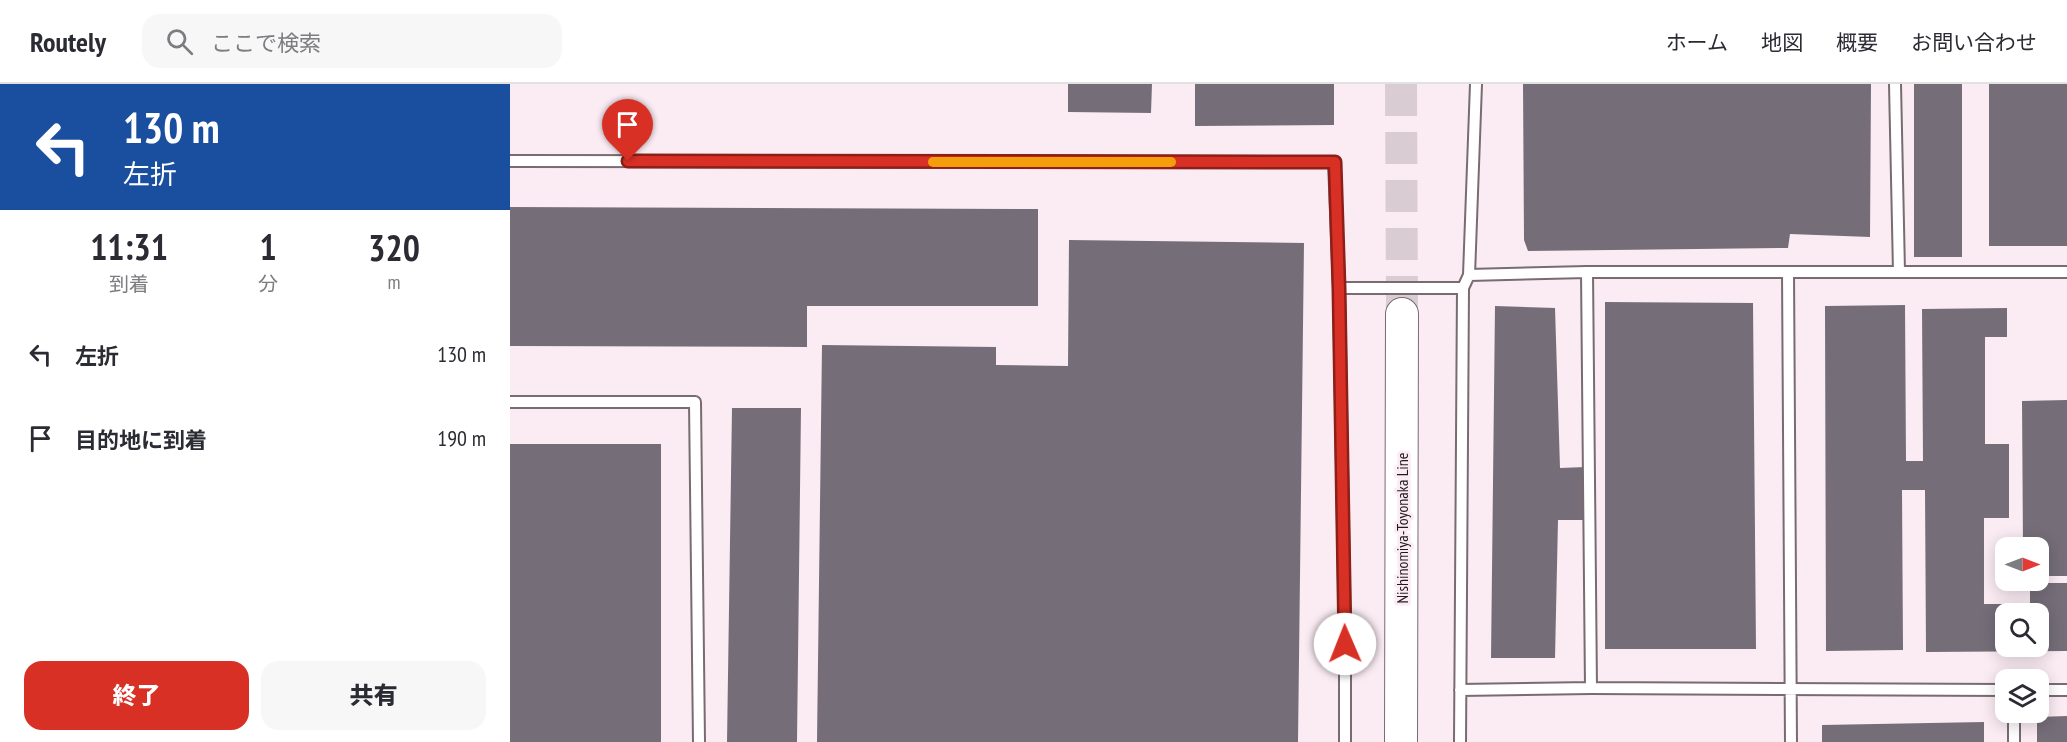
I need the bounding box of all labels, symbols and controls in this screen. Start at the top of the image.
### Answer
search box [142,14,562,68]
text: Routely [30,23,106,60]
icon: search [163,25,196,58]
text: ここで検索 [211,29,321,57]
text: ホーム [1666,29,1728,56]
text: 地図 [1761,29,1803,56]
text: 概要 [1836,29,1878,56]
text: お問い合わせ [1911,29,2037,56]
pin [602,99,653,161]
text: 130 m [123,100,220,155]
icon: left [24,108,102,186]
icon: arrive [611,108,644,141]
text: 左折 [123,157,177,191]
text: 11:31 [90,223,168,270]
text: 1 [260,223,277,270]
text: 320 [368,224,420,271]
text: m [388,269,401,295]
text: 到着 [109,271,149,297]
text: 分 [258,271,278,297]
icon: left [24,338,57,371]
text: 130 m [437,340,486,368]
text: 左折 [75,342,119,370]
icon: arrive [24,422,57,455]
text: 190 m [437,424,486,452]
text: 目的地に到着 [75,426,207,454]
street label: Nishinomiya-Toyonaka Line [1392,453,1412,603]
north arrow [1995,537,2049,591]
map controls [1995,537,2049,723]
button: search [1995,603,2049,657]
position arrow [1313,612,1377,676]
button: 終了 [24,661,249,730]
button: 共有 [261,661,486,730]
button: layers [1995,669,2049,723]

